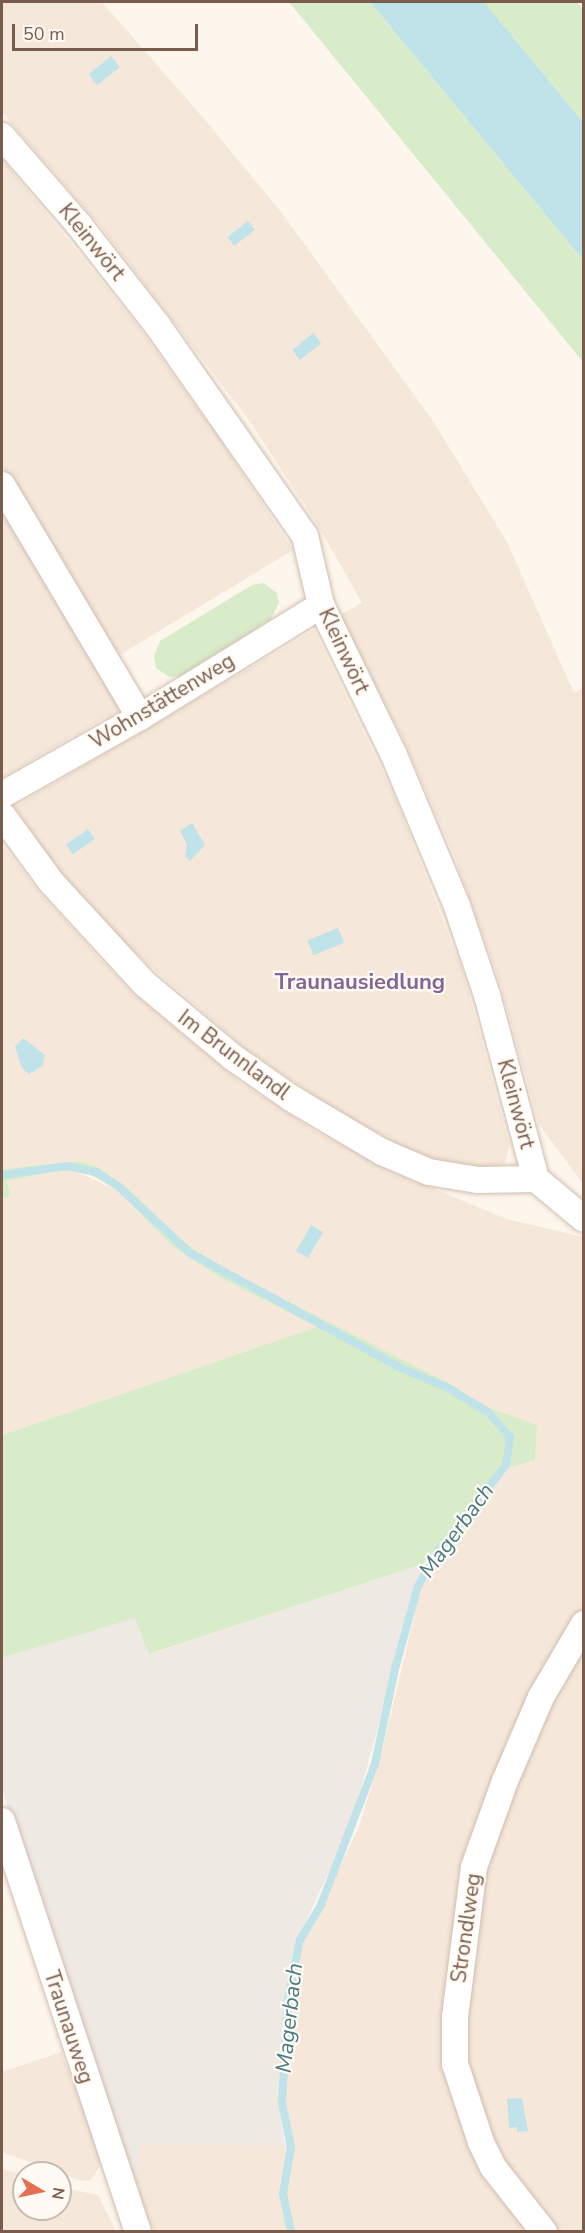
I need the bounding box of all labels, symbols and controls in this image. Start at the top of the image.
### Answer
scale bar [15,12,201,50]
text: 50 m [23,22,65,46]
street label: Kleinwört [53,198,131,286]
street label: Kleinwört [313,604,375,698]
street label: Wohnstättenweg [85,648,239,754]
district label: Traunausiedlung [275,970,445,996]
street label: Im Brunnlandl [173,1005,295,1105]
street label: Kleinwört [492,1056,540,1152]
water label: Magerbach [414,1479,500,1583]
street label: Strondlweg [446,1872,486,1984]
water label: Magerbach [271,1962,309,2074]
street label: Traunauweg [39,1967,99,2087]
north arrow [12,2161,72,2221]
text: N [46,2186,70,2201]

